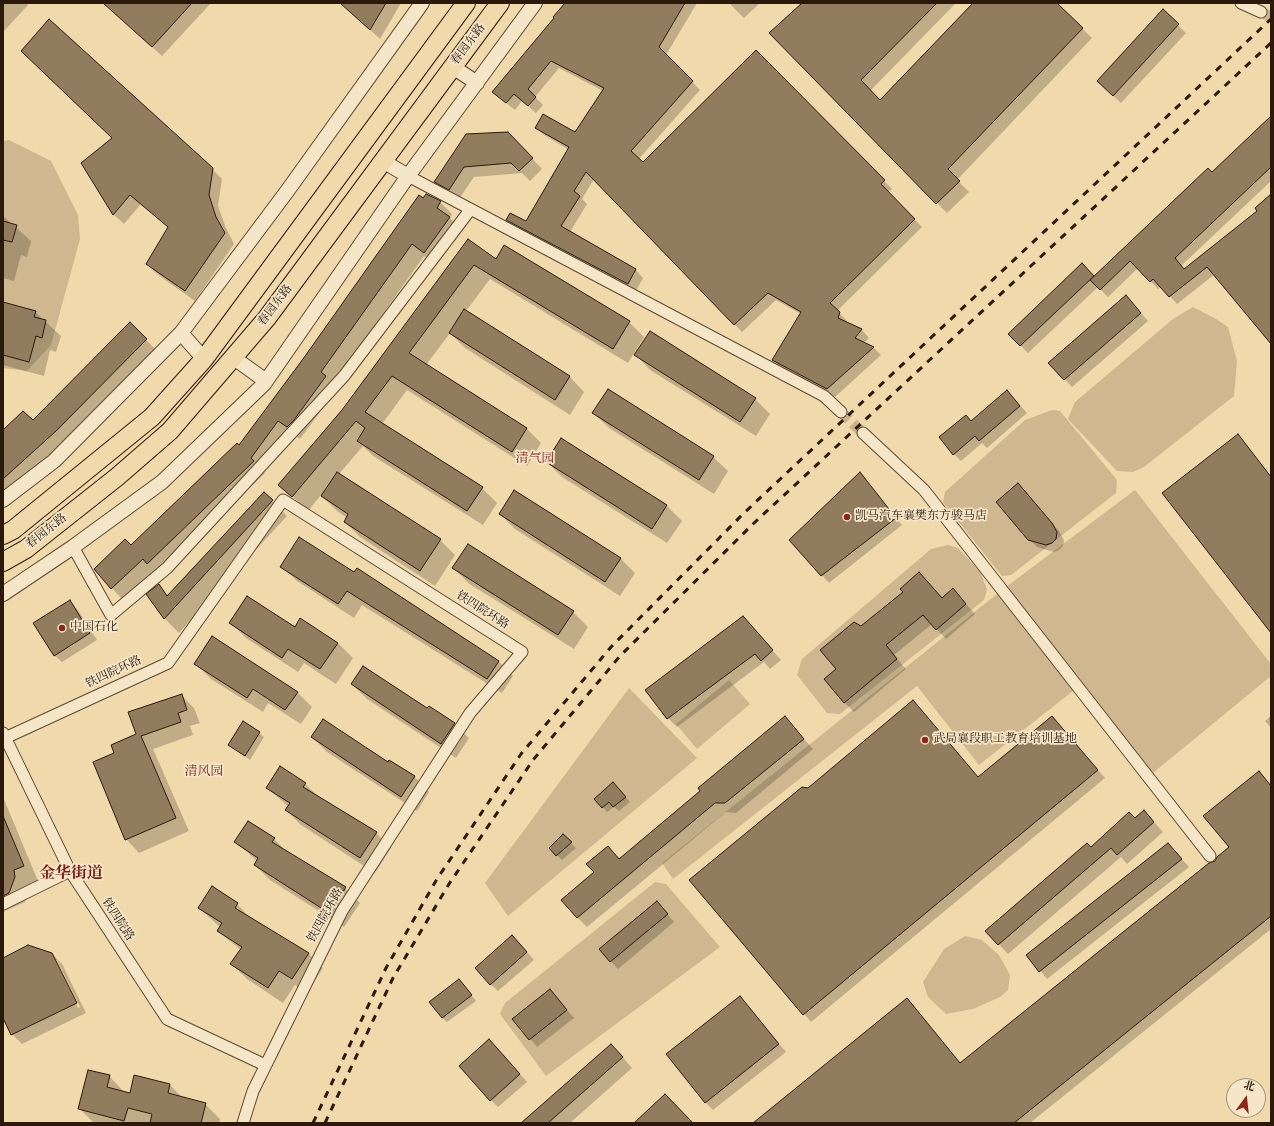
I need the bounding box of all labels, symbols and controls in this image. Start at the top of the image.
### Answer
street label: 春园东路 [449,21,489,69]
street label: 春园东路 [256,282,296,330]
district label: 清气园 [516,452,554,468]
place label: 凯马汽车襄樊东方骏马店 [855,510,987,524]
street label: 春园东路 [24,512,70,552]
marker: 凯马汽车襄樊东方骏马店 [842,512,852,522]
street label: 铁四院环路 [453,589,511,633]
place label: 中国石化 [70,621,118,635]
marker: 中国石化 [57,623,67,633]
street label: 铁四院环路 [84,654,144,692]
place label: 武局襄段职工教育培训基地 [933,733,1077,747]
marker: 武局襄段职工教育培训基地 [920,735,930,745]
district label: 清风园 [185,765,223,781]
district label: 金华街道 [39,865,103,885]
street label: 铁四院环路 [305,886,347,946]
street label: 铁四院路 [98,896,136,944]
north arrow [1226,1078,1266,1118]
text: 北 [1242,1078,1256,1096]

